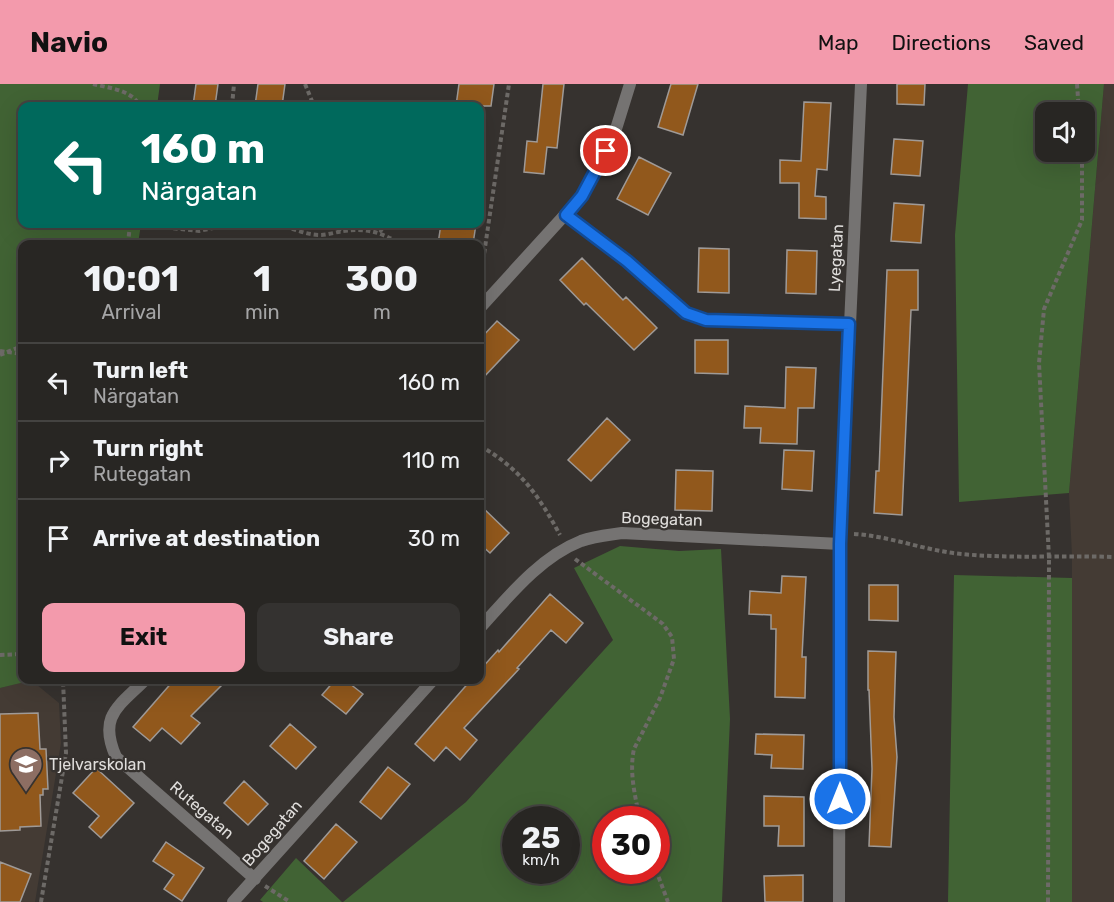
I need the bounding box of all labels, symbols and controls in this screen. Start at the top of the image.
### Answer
text: Navio [30,26,108,59]
text: Map [818,30,859,55]
text: Directions [892,30,991,55]
text: Saved [1024,30,1084,55]
map controls [1035,102,1095,162]
button: sound [1035,102,1095,162]
text: 160 m [141,124,265,174]
pin [580,125,631,176]
icon: left [42,126,120,204]
icon: arrive [589,134,622,167]
text: Närgatan [141,175,257,207]
street label: Lyegatan [825,224,847,292]
text: 10:01 [84,257,179,300]
text: 1 [253,257,271,300]
text: 300 [345,257,418,300]
text: Arrival [101,300,161,324]
text: min [245,300,280,324]
text: m [373,300,391,324]
text: Turn left [93,357,188,384]
icon: left [42,366,75,399]
text: 160 m [398,369,460,396]
text: Närgatan [93,384,179,408]
text: Turn right [93,435,203,462]
icon: right [42,444,75,477]
text: 110 m [402,447,460,474]
text: Rutegatan [93,462,191,486]
street label: Bogegatan [621,508,703,530]
icon: arrive [42,522,75,555]
text: Arrive at destination [93,525,320,552]
text: 30 m [408,525,460,552]
button: Exit [42,603,245,672]
button: Share [257,603,460,672]
school or university icon: Tjelvarskolan [8,746,44,793]
place label: Tjelvarskolan [49,755,146,774]
position arrow [808,767,872,831]
street label: Rutegatan [166,777,238,843]
street label: Bogegatan [238,796,306,870]
speed limit sign: 30 [592,806,670,884]
text: 25 [522,820,560,856]
text: km/h [522,851,560,869]

